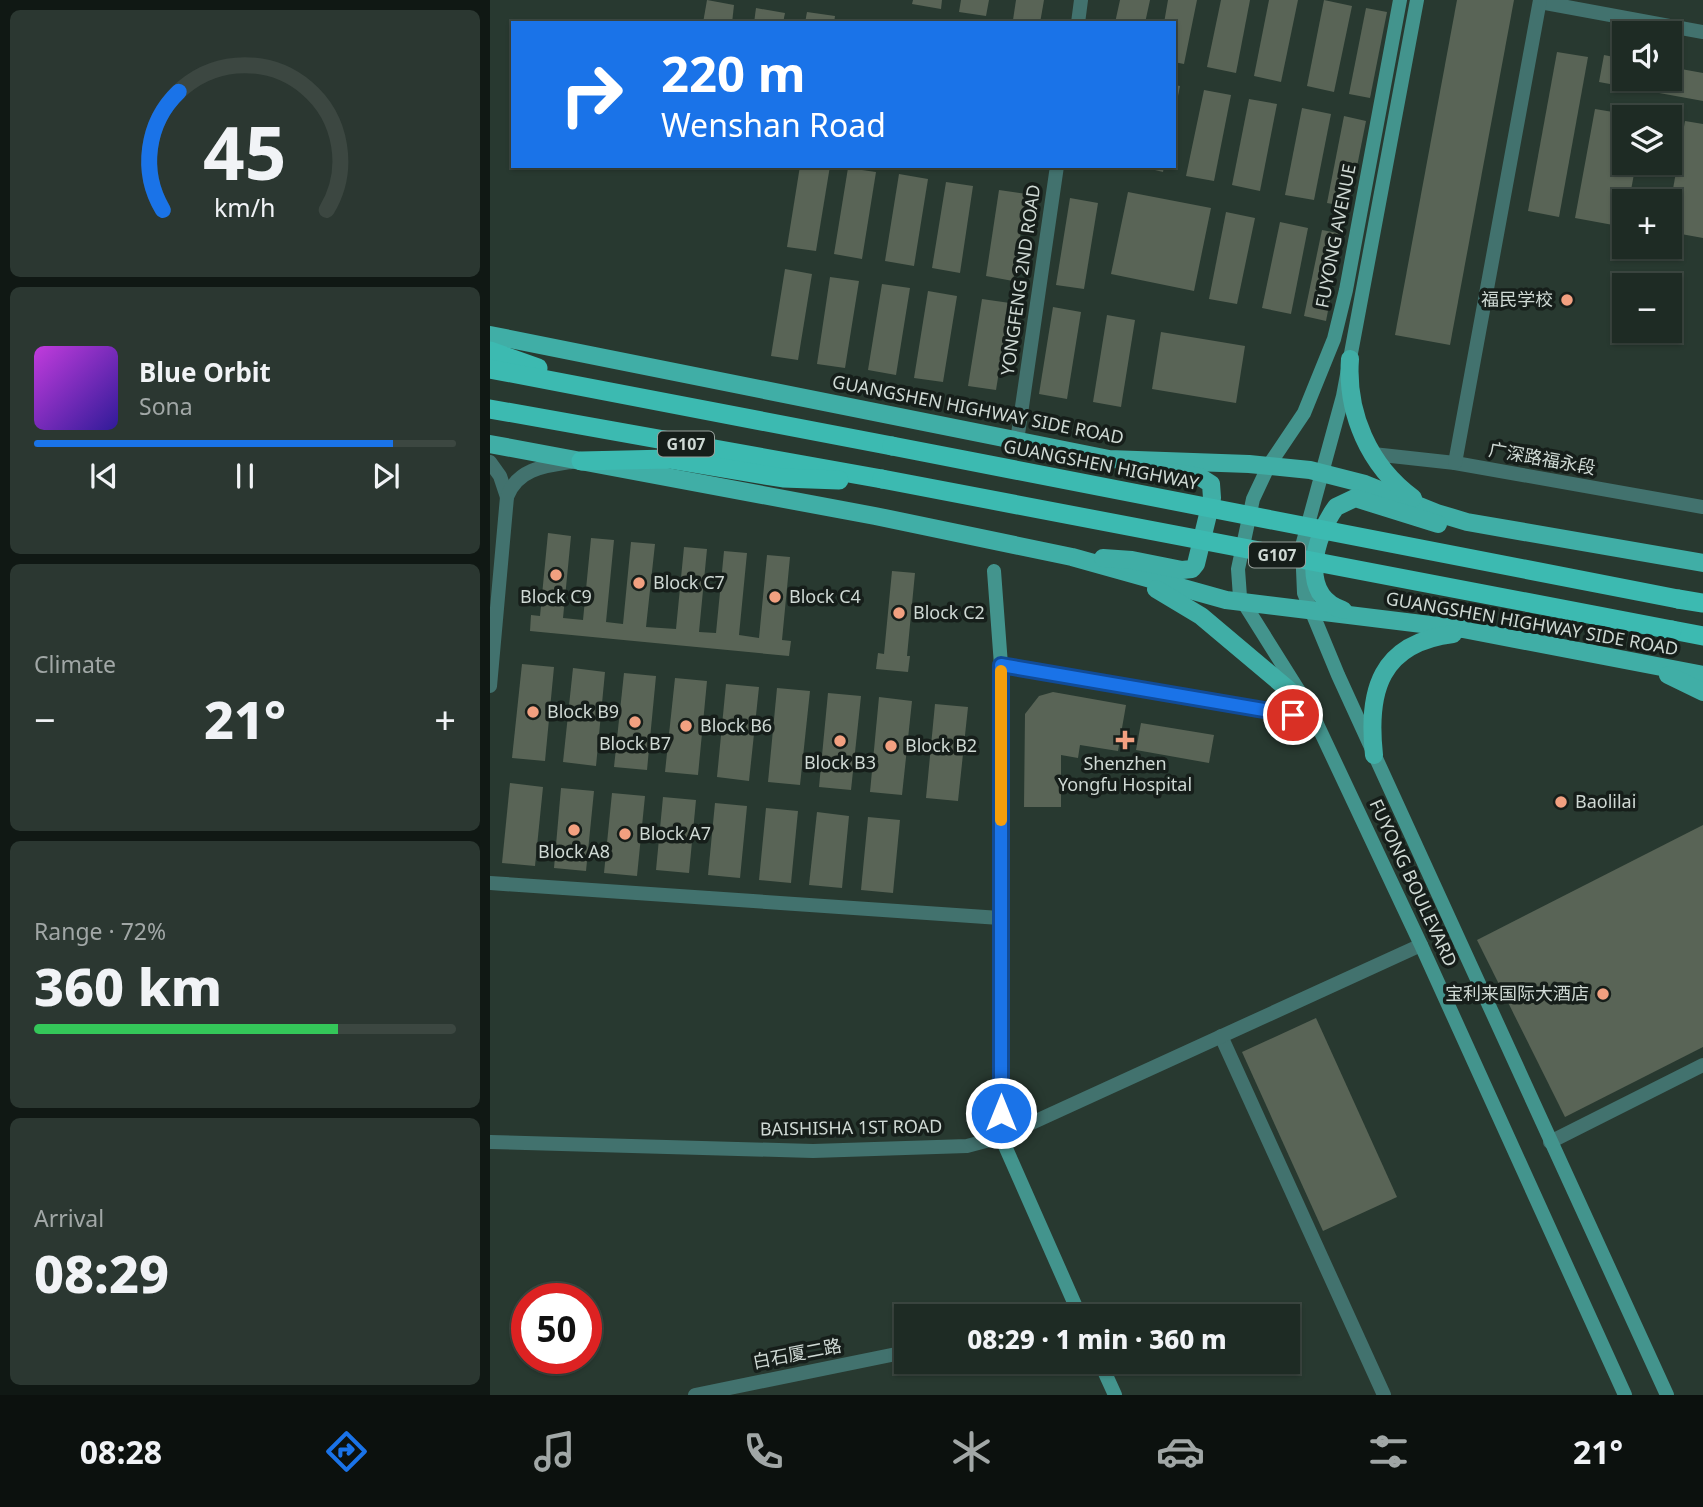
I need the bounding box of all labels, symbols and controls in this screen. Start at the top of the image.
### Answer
map controls [1612,21,1682,343]
button: sound [1612,21,1682,91]
text: 220 m [661,40,806,106]
icon: right [546,49,637,140]
text: 45 [203,102,287,201]
text: Wenshan Road [661,103,886,146]
button: layers [1612,105,1682,175]
street label: FUYONG AVENUE [1309,162,1361,310]
street label: YONGFENG 2ND ROAD [995,183,1045,377]
text: km/h [214,189,276,223]
button: + [1612,189,1682,259]
button: − [1612,273,1682,343]
place label: 福民学校 [1481,287,1553,311]
marker: 福民学校 [1559,292,1575,308]
text: Blue Orbit [139,354,271,390]
street label: GUANGSHEN HIGHWAY SIDE ROAD [830,369,1126,449]
text: Sona [139,390,193,422]
road number: G107 [658,432,714,457]
street label: GUANGSHEN HIGHWAY [1001,433,1202,495]
street label: 广深路福永段 [1487,437,1597,479]
icon: previous [85,457,123,495]
icon: pause [226,457,264,495]
icon: next [367,457,405,495]
road number: G107 [1249,542,1305,568]
marker: Block C9 [548,567,564,583]
place label: Block C7 [653,570,725,594]
marker: Block C7 [631,575,647,591]
place label: Block C9 [520,584,592,608]
place label: Block C4 [789,584,861,608]
street label: GUANGSHEN HIGHWAY SIDE ROAD [1384,585,1680,661]
marker: Block C4 [767,589,783,605]
place label: Block C2 [913,600,985,624]
marker: Block C2 [891,605,907,621]
text: Climate [34,648,116,680]
text: 21° [204,683,286,754]
pin [1263,685,1323,745]
text: − [34,693,56,745]
text: + [434,693,456,745]
icon: arrive [1274,696,1312,734]
place label: Block B9 [547,699,619,723]
marker: Block B9 [525,704,541,720]
place label: Block B6 [700,713,772,737]
marker: Block B7 [627,714,643,730]
marker: Block B6 [678,718,694,734]
marker: Shenzhen Yongfu Hospital [1115,730,1135,750]
place label: Block B7 [599,731,671,755]
marker: Block B3 [832,733,848,749]
place label: Block B2 [905,733,977,757]
marker: Block B2 [883,738,899,754]
place label: Block B3 [804,750,876,774]
place label: Shenzhen Yongfu Hospital [1058,751,1192,796]
place label: Baolilai [1575,789,1636,813]
marker: Baolilai [1553,794,1569,810]
street label: FUYONG BOULEVARD [1365,795,1463,970]
place label: Block A7 [639,821,711,845]
marker: Block A8 [566,822,582,838]
marker: Block A7 [617,826,633,842]
place label: Block A8 [538,839,610,863]
text: Range · 72% [34,915,166,947]
text: 360 km [34,950,222,1021]
place label: 宝利来国际大酒店 [1445,981,1589,1005]
marker: 宝利来国际大酒店 [1595,986,1611,1002]
position arrow [964,1076,1038,1150]
street label: BAISHISHA 1ST ROAD [760,1113,942,1141]
text: Arrival [34,1202,104,1234]
text: 08:29 [34,1237,169,1308]
speed limit sign: 50 [511,1283,602,1374]
text: 08:29 · 1 min · 360 m [967,1321,1227,1357]
street label: 白石厦二路 [750,1333,843,1373]
icon: directions [322,1427,371,1476]
icon: music [530,1427,579,1476]
icon: phone [739,1427,788,1476]
icon: climate [947,1427,996,1476]
icon: car [1156,1427,1205,1476]
icon: filters [1364,1427,1413,1476]
text: 08:28 [80,1430,162,1473]
text: 21° [1573,1430,1623,1473]

